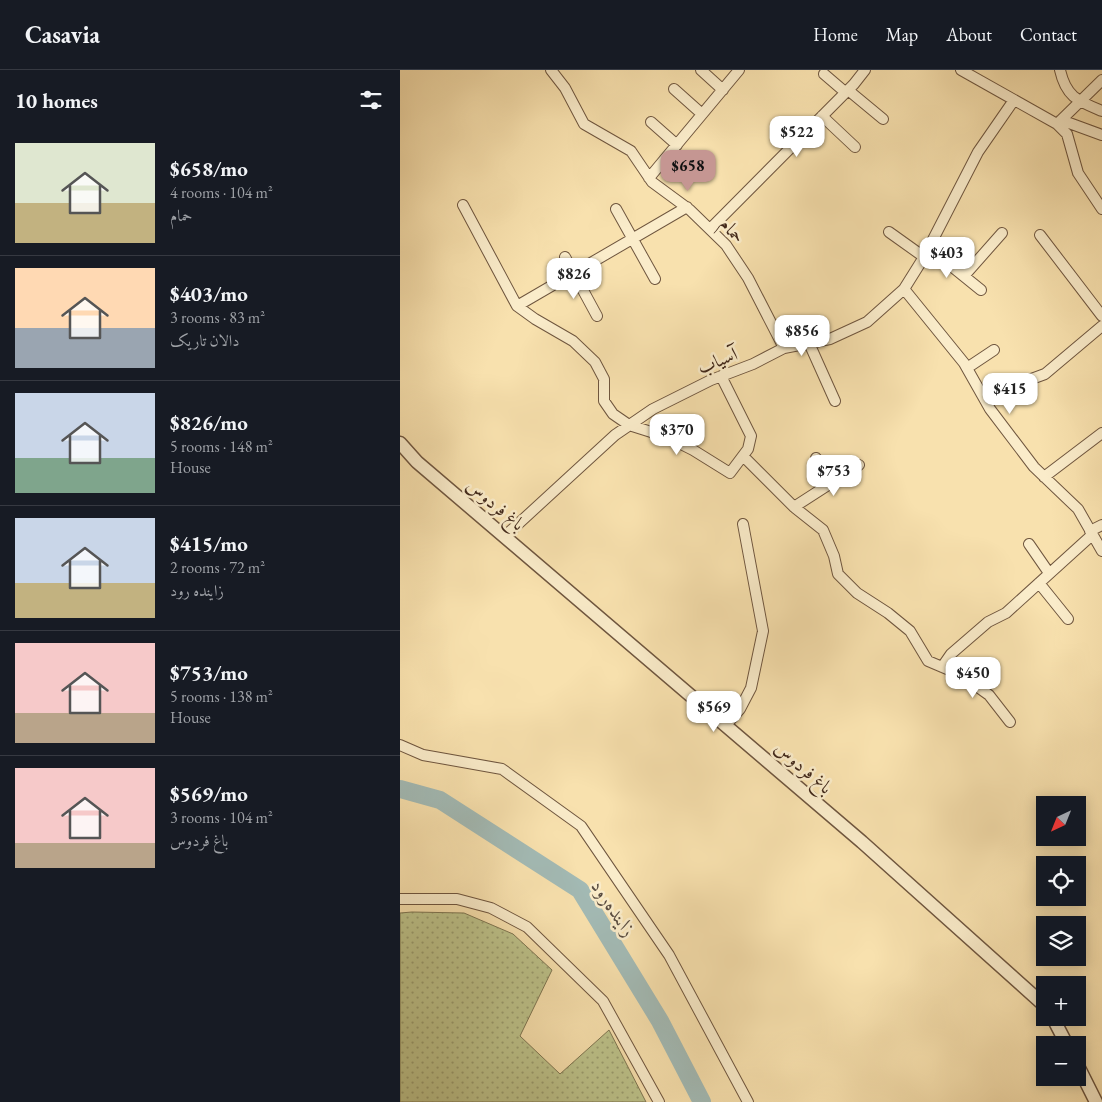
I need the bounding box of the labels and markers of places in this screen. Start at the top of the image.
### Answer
pin: $522 [767,116,827,158]
pin: $658 [658,150,718,192]
pin: $403 [917,236,977,279]
pin: $826 [544,258,604,300]
pin: $856 [772,314,832,357]
pin: $415 [980,372,1040,415]
pin: $370 [647,414,707,456]
pin: $753 [804,454,864,497]
pin: $450 [943,656,1003,699]
pin: $569 [684,690,744,733]

